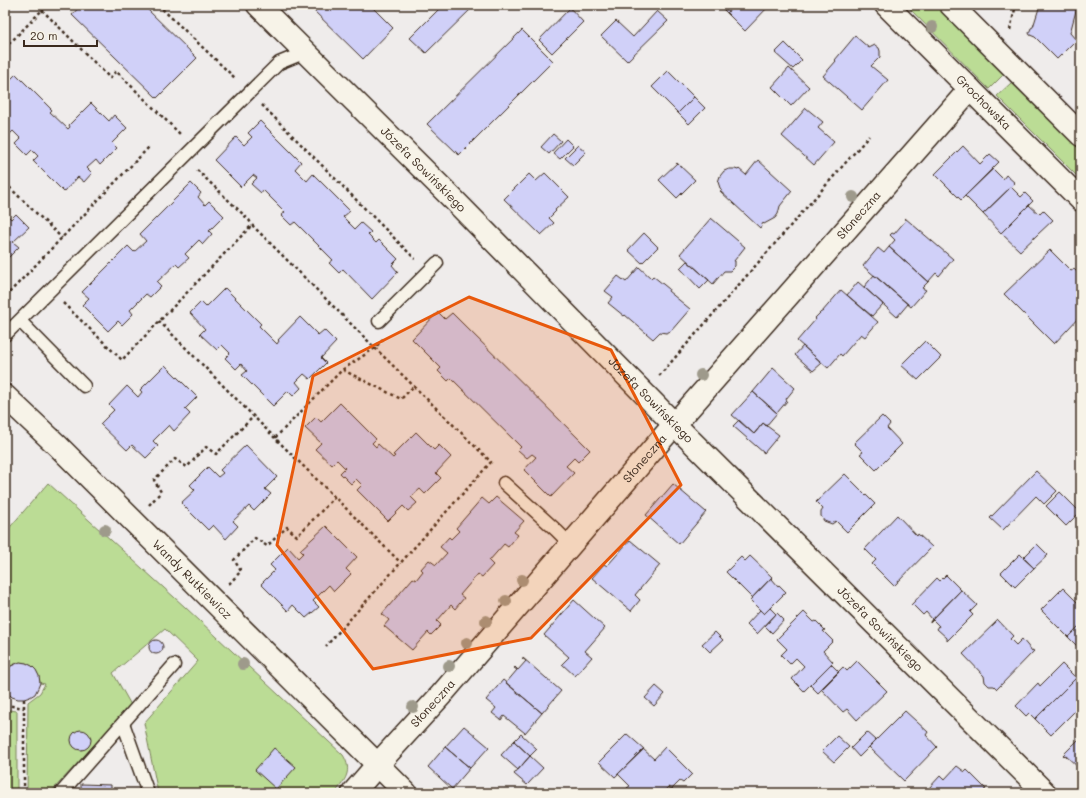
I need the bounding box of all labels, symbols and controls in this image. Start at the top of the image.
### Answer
scale bar [24,22,97,48]
text: 20 m [30,27,58,43]
street label: Grochowska [953,71,1015,133]
street label: Józefa Sowińskiego [378,122,470,215]
street label: Słoneczna [832,187,884,242]
street label: Józefa Sowińskiego [605,353,697,446]
street label: Słoneczna [619,430,670,486]
street label: Wandy Rutkiewicz [149,536,236,622]
street label: Józefa Sowińskiego [834,582,927,674]
street label: Słoneczna [406,675,458,730]

